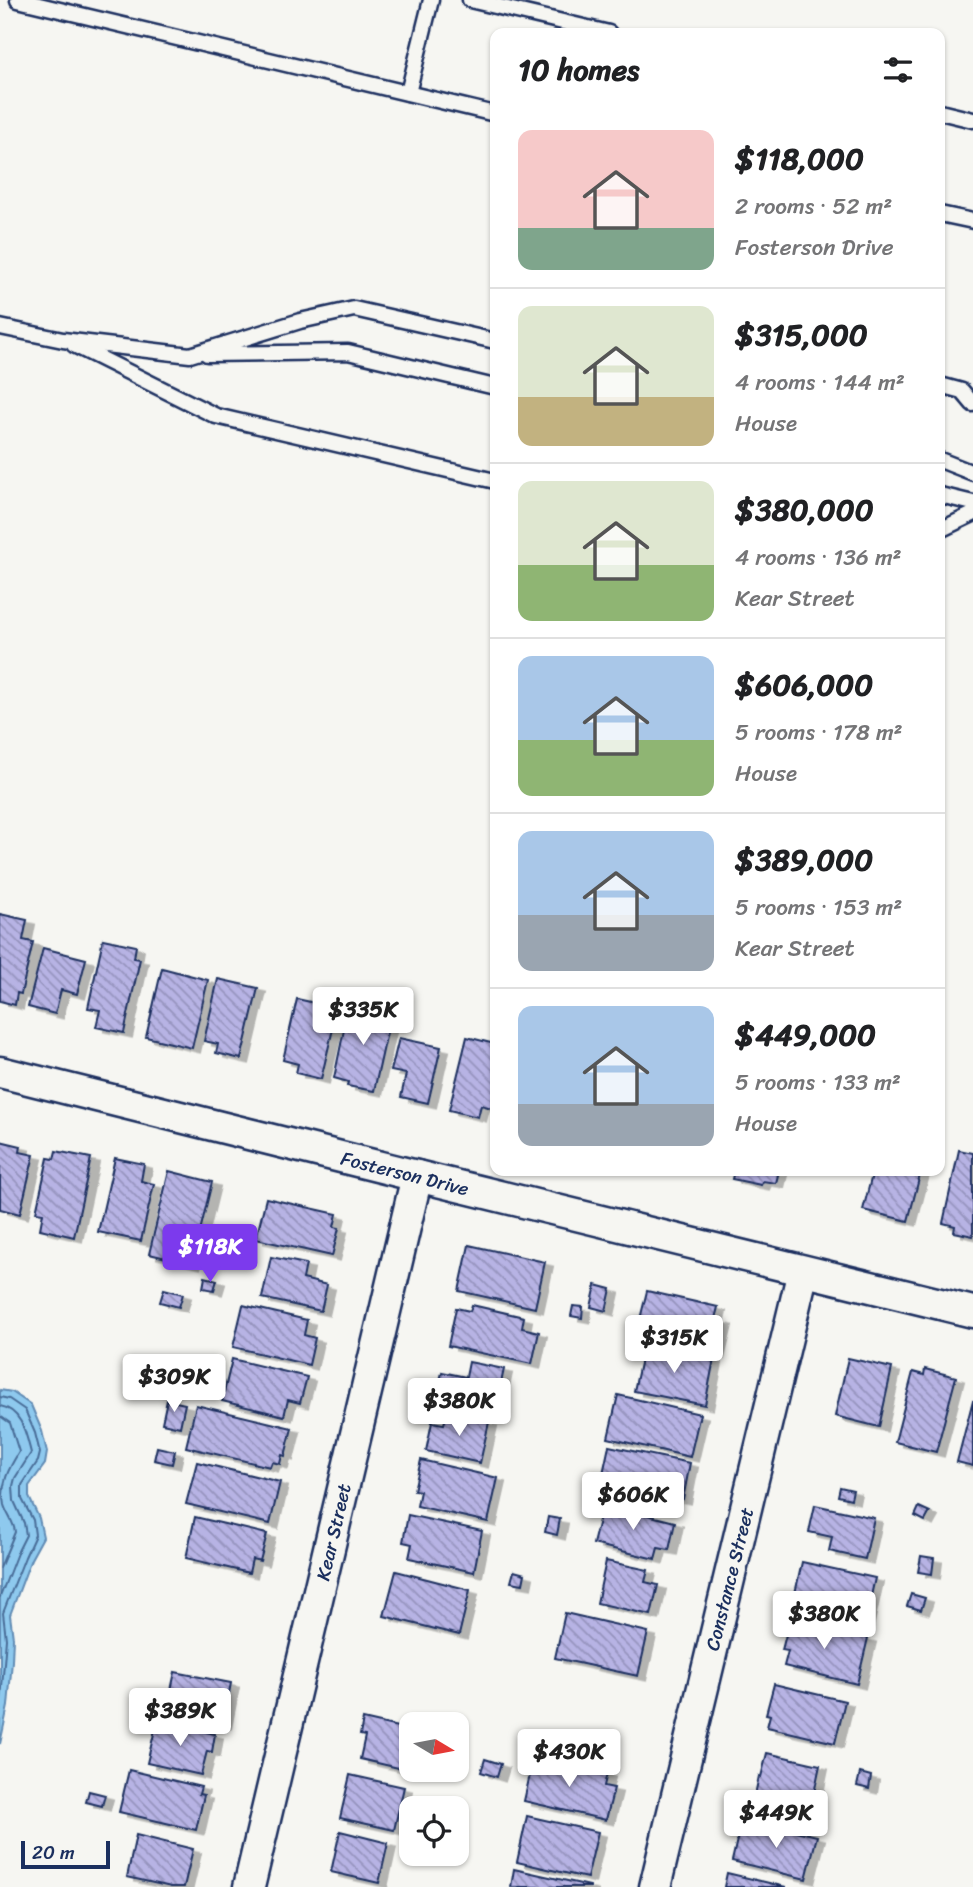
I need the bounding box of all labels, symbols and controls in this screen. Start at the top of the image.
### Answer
text: 10 homes [518,43,639,97]
icon: filters [879,51,917,89]
text: $118,000 [735,132,864,186]
icon: home [574,158,658,242]
text: 2 rooms · 52 m² [735,186,892,227]
text: Fosterson Drive [735,227,894,268]
text: $315,000 [735,308,868,362]
icon: home [574,334,658,418]
text: 4 rooms · 144 m² [735,362,905,403]
text: House [735,403,797,444]
text: $380,000 [735,483,874,537]
icon: home [574,509,658,593]
text: 4 rooms · 136 m² [735,537,902,578]
text: Kear Street [735,578,855,619]
text: $606,000 [735,658,873,712]
icon: home [574,684,658,768]
text: 5 rooms · 178 m² [735,712,903,753]
text: House [735,753,797,794]
text: $389,000 [735,833,873,887]
icon: home [574,859,658,943]
text: 5 rooms · 153 m² [735,887,902,928]
text: Kear Street [735,928,855,969]
pin: $335K [314,988,412,1047]
text: $335K [329,989,397,1030]
text: $449,000 [735,1008,876,1062]
icon: home [574,1034,658,1118]
text: 5 rooms · 133 m² [735,1062,901,1103]
text: House [735,1103,797,1144]
street label: Fosterson Drive [337,1142,473,1205]
pin: $118K [161,1224,259,1284]
text: $118K [178,1226,242,1267]
pin: $315K [625,1316,723,1375]
text: $315K [641,1317,707,1358]
pin: $309K [125,1354,223,1414]
text: $309K [139,1356,209,1397]
pin: $380K [410,1378,508,1438]
text: $380K [424,1380,494,1421]
pin: $606K [584,1472,682,1532]
text: $606K [598,1474,668,1515]
street label: Kear Street [306,1480,361,1584]
street label: Constance Street [696,1504,763,1654]
pin: $380K [775,1592,873,1651]
text: $380K [789,1593,859,1634]
pin: $389K [131,1688,229,1748]
text: $389K [145,1690,215,1731]
north arrow [399,1712,469,1782]
map controls [399,1712,469,1866]
pin: $430K [520,1730,618,1789]
text: $430K [533,1731,605,1772]
pin: $449K [727,1790,825,1850]
text: $449K [740,1792,812,1833]
button: locate [399,1796,469,1866]
text: 20 m [32,1836,75,1869]
scale bar [21,1838,110,1870]

